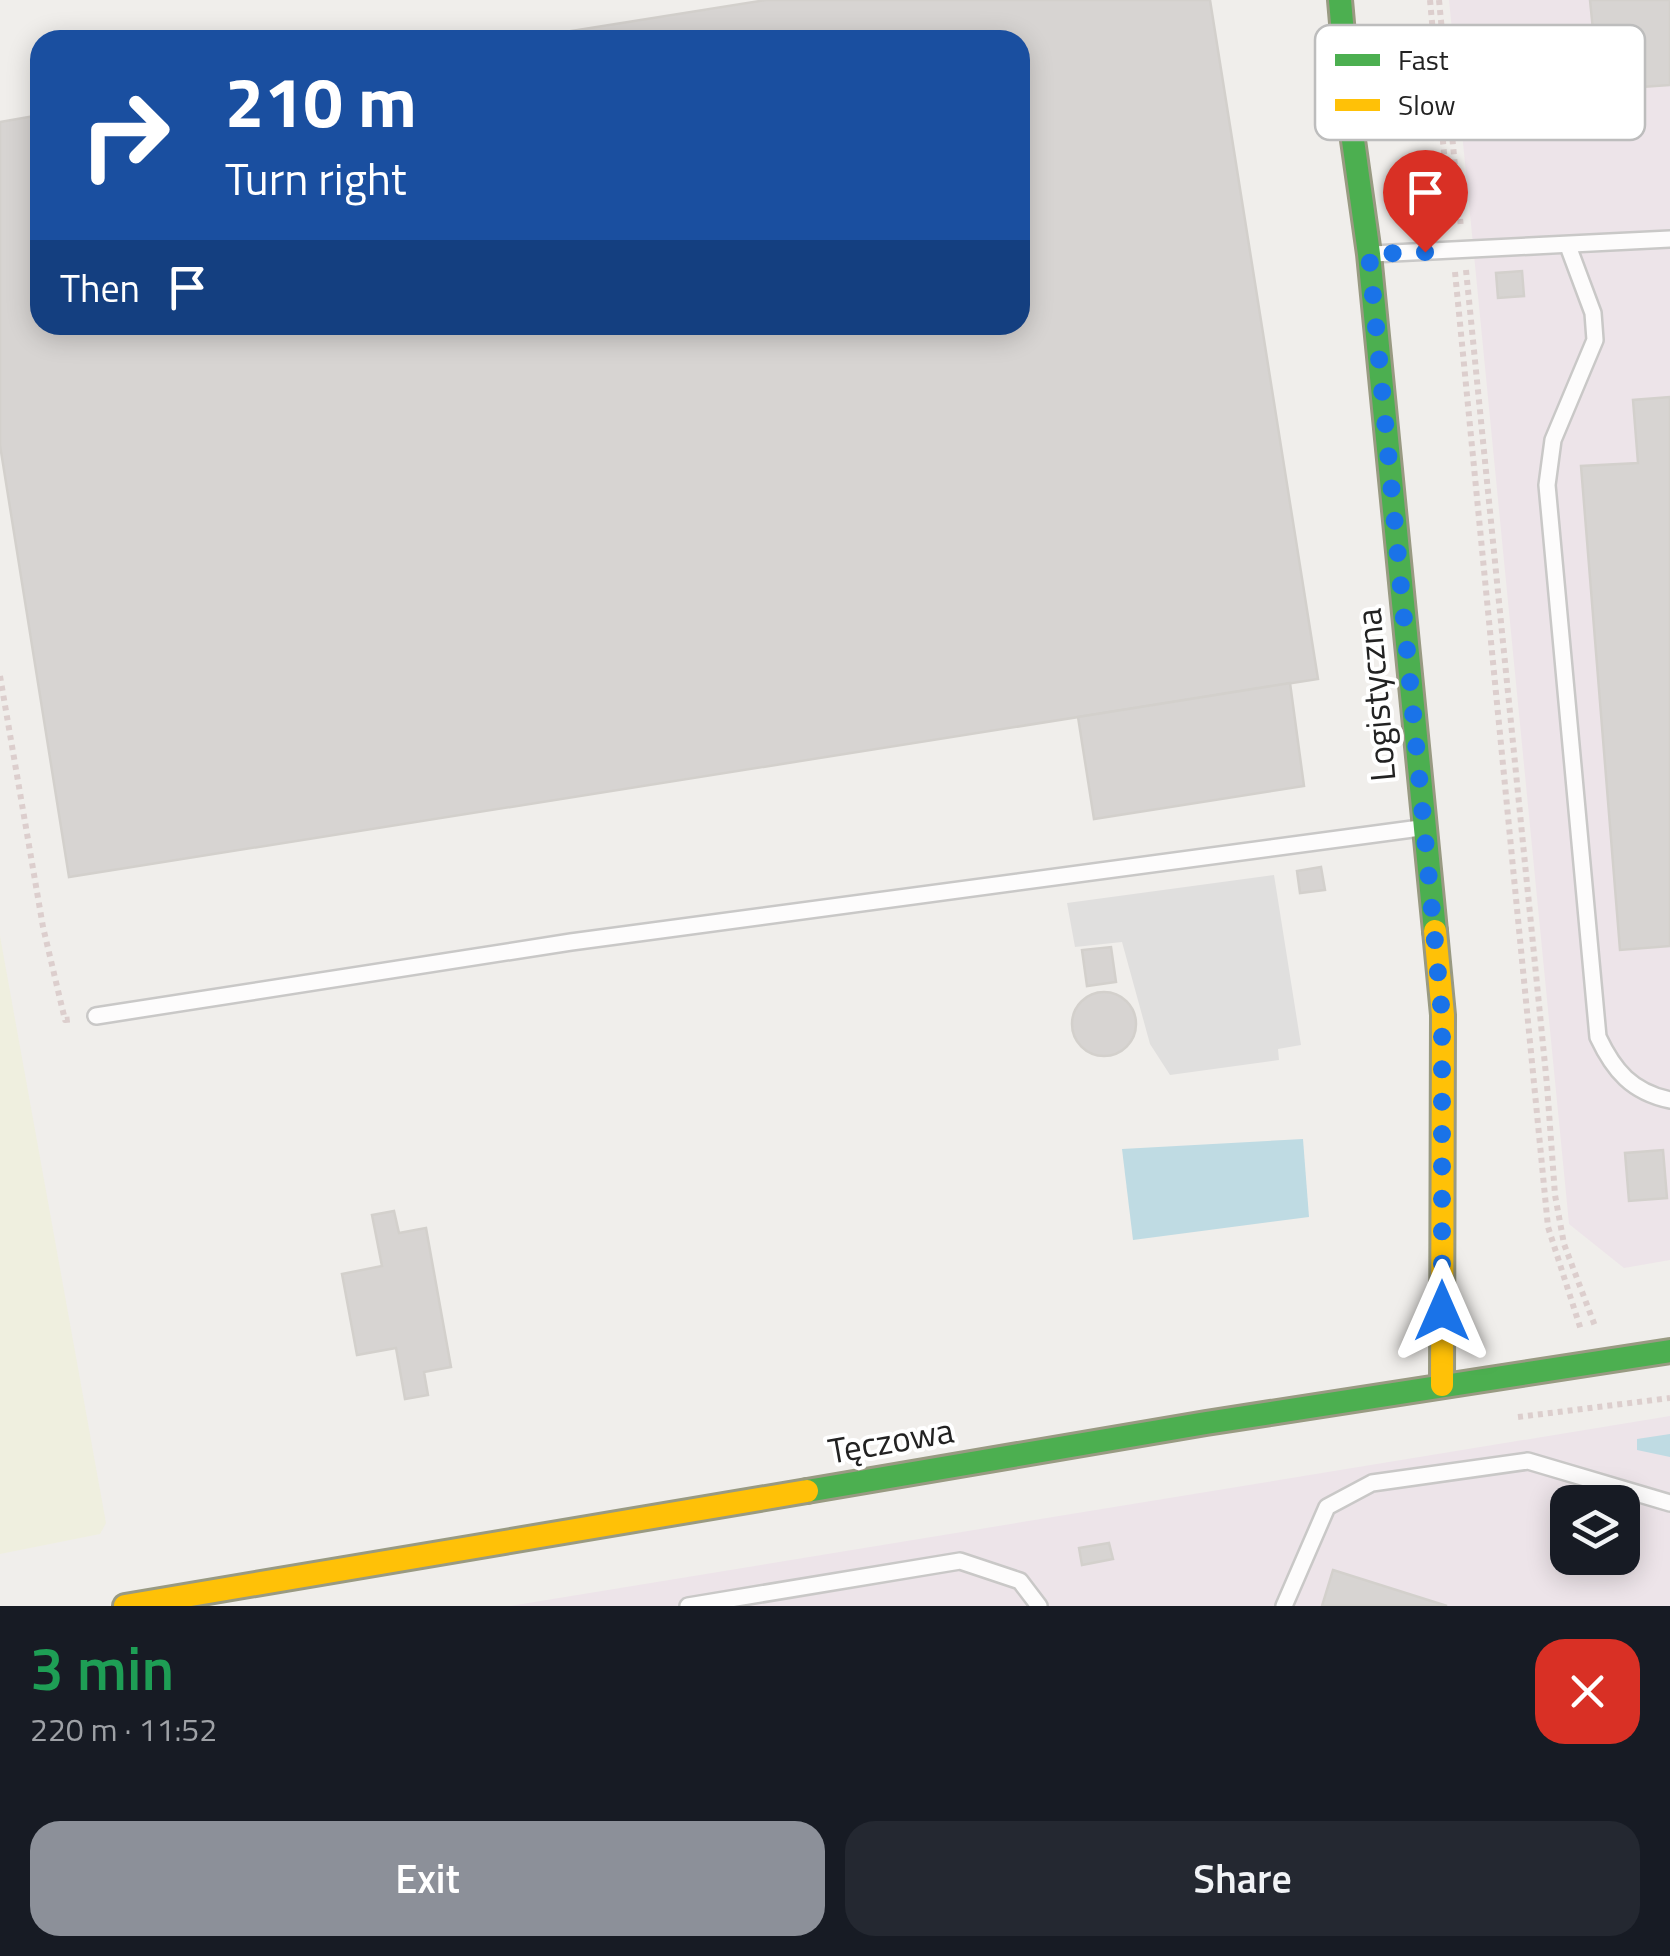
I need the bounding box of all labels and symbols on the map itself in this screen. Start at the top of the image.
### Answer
legend [1315,25,1645,140]
text: Fast [1398,38,1449,81]
text: Slow [1398,83,1456,126]
pin [1383,150,1468,253]
street label: Logistyczna [1341,606,1409,784]
position arrow [1390,1259,1494,1363]
street label: Tęczowa [824,1402,958,1478]

